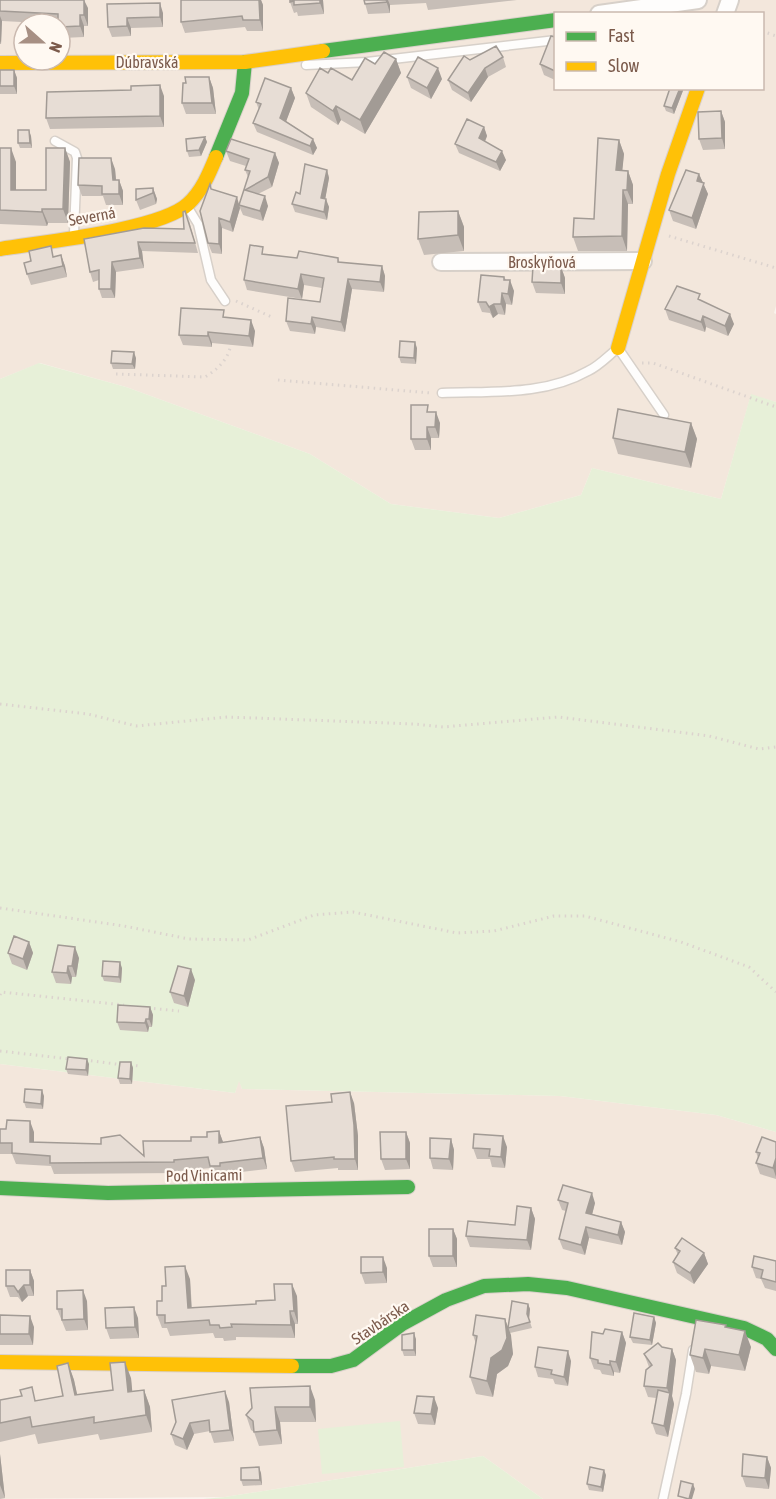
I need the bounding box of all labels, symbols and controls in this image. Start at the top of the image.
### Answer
north arrow [12,12,72,72]
legend [554,12,764,90]
text: Fast [608,25,635,46]
text: N [46,40,66,55]
street label: Dúbravská [116,53,178,71]
text: Slow [608,55,639,76]
street label: Severná [67,203,117,229]
street label: Broskyňová [508,253,576,272]
street label: Pod Vinicami [166,1165,242,1185]
street label: Stavbárska [348,1296,412,1348]

